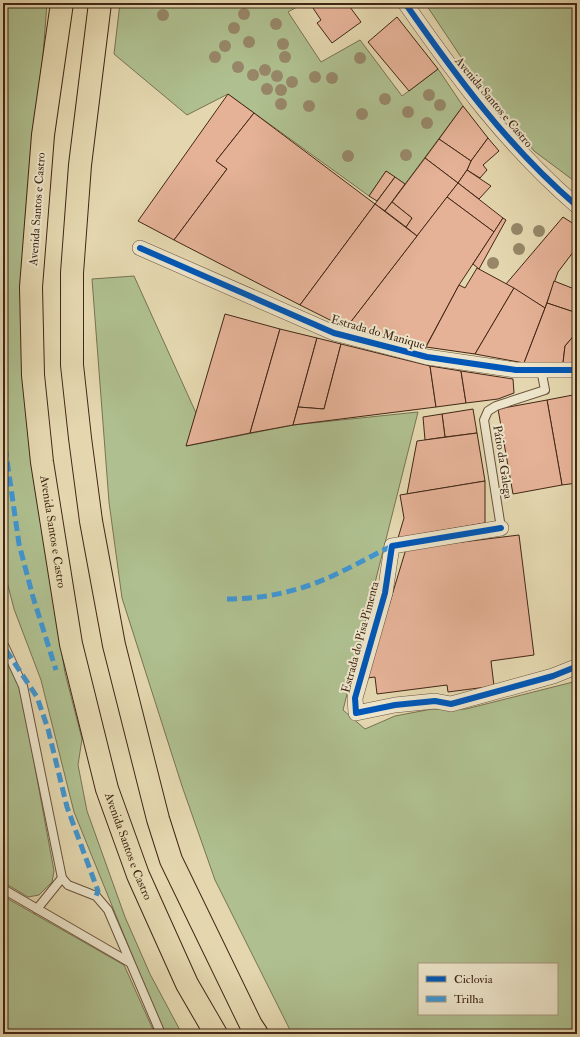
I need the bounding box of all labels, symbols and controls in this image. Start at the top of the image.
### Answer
street label: Avenida Santos e Castro [451,53,536,151]
street label: Avenida Santos e Castro [26,152,49,267]
street label: Estrada do Manique [329,312,427,353]
street label: Pátio da Galega [489,424,516,501]
street label: Avenida Santos e Castro [36,474,69,589]
street label: Estrada do Pisa Pimenta [338,579,383,694]
street label: Avenida Santos e Castro [101,790,155,903]
legend [418,963,558,1015]
text: Ciclovia [454,972,494,987]
text: Trilha [454,992,485,1007]

